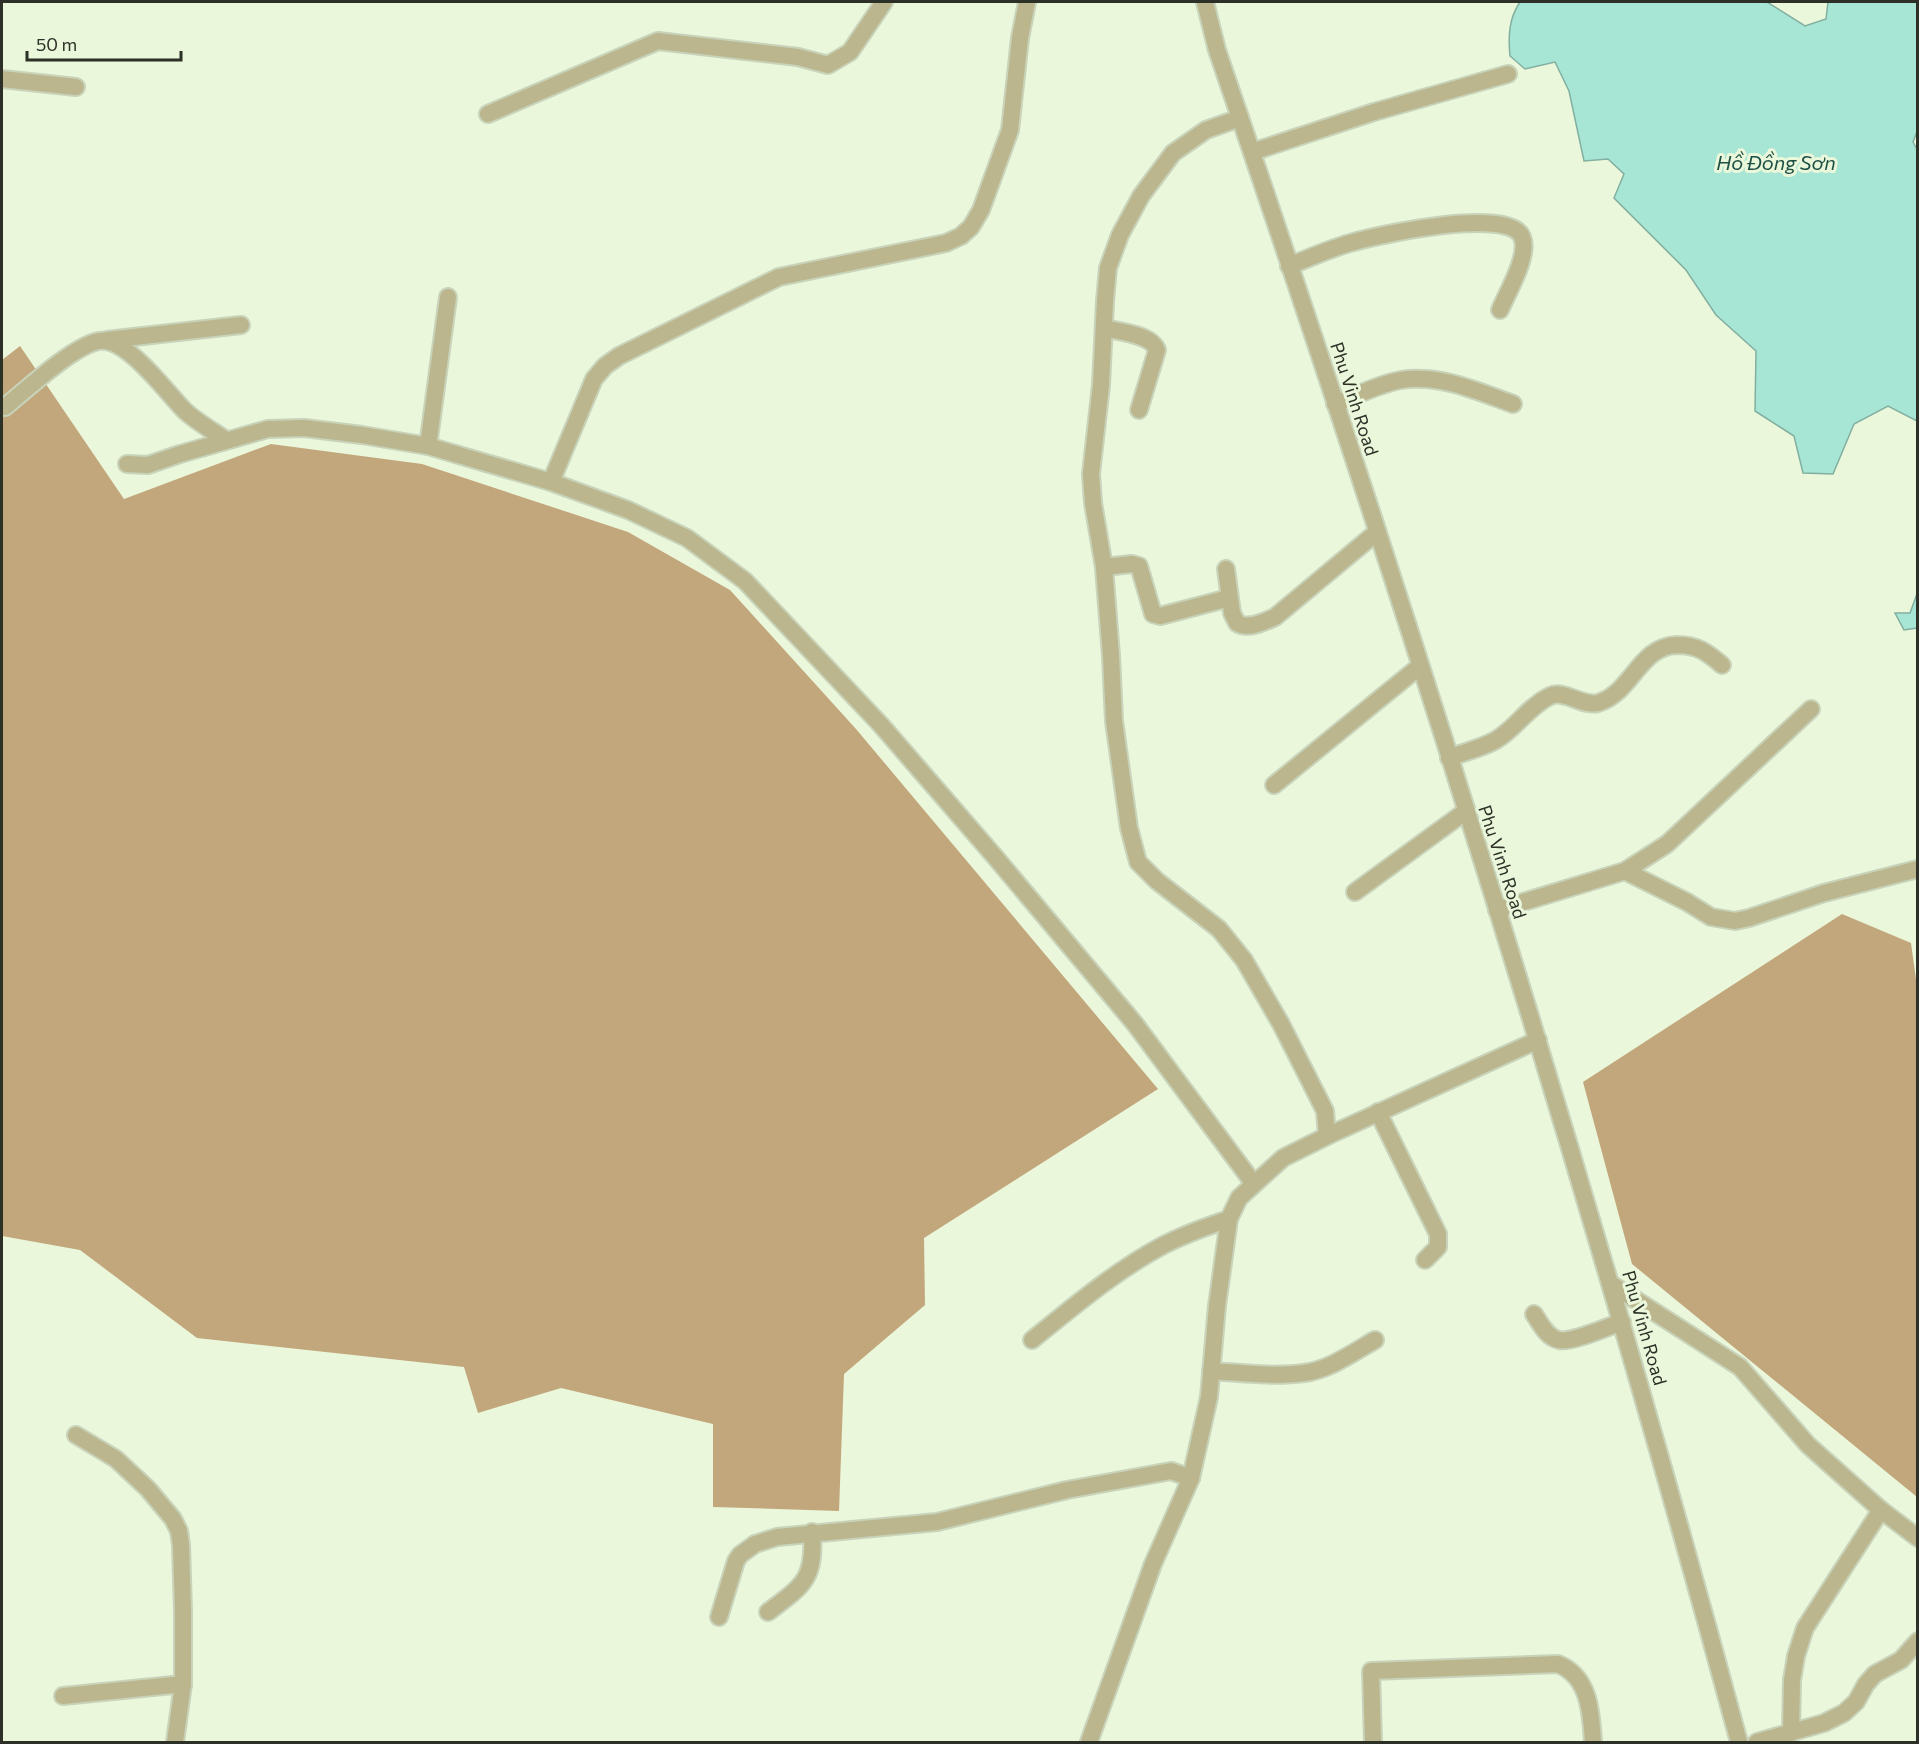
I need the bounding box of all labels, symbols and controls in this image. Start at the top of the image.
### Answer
scale bar [27,24,182,62]
text: 50 m [36,33,77,55]
water label: Hồ Đồng Sơn [1716,150,1836,174]
street label: Phu Vinh Road [1326,339,1384,458]
street label: Phu Vinh Road [1474,802,1532,921]
street label: Phu Vinh Road [1618,1268,1672,1388]

